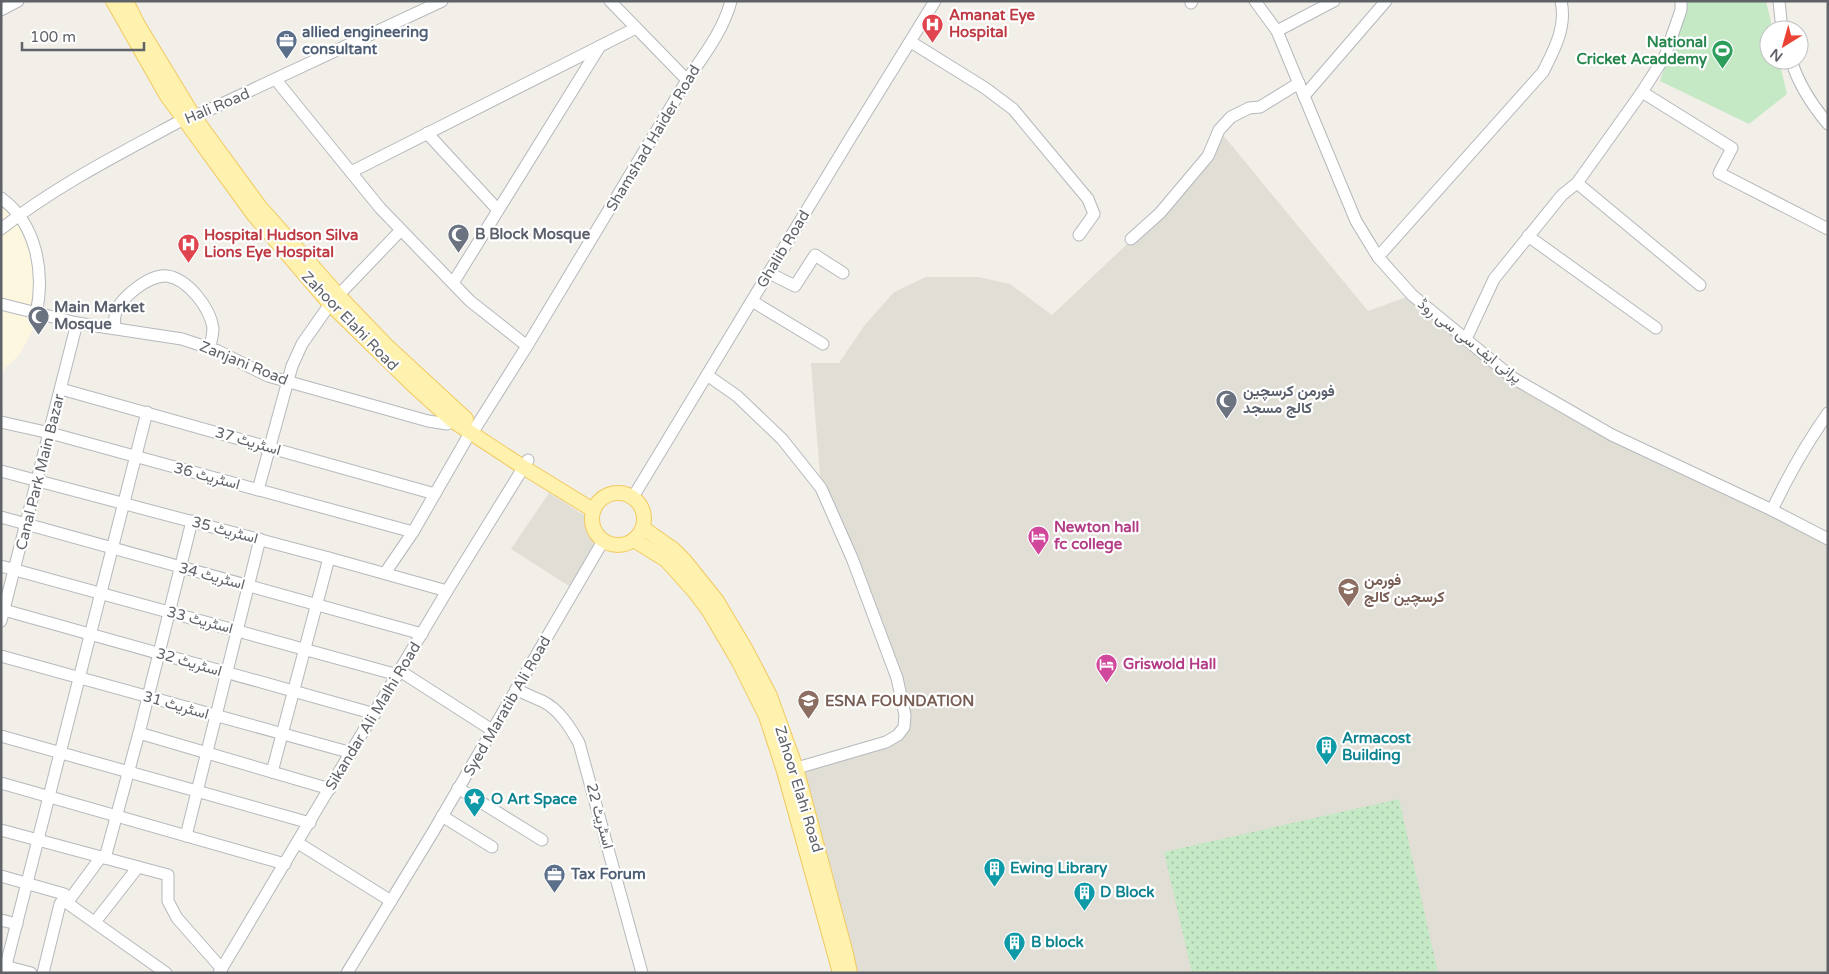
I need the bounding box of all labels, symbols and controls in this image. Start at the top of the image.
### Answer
place label: Amanat Eye Hospital [949,6,1036,42]
hospital icon: Amanat Eye Hospital [921,12,945,43]
scale bar [22,20,145,52]
north arrow [1759,20,1809,70]
place label: allied engineering consultant [302,23,429,58]
text: 100 m [30,28,76,46]
office icon: allied engineering consultant [274,29,298,60]
place label: National Cricket Acaddemy [1576,33,1707,69]
sports icon: National Cricket Acaddemy [1711,39,1735,70]
text: N [1767,45,1786,65]
street label: Shamshad Haider Road [602,62,704,214]
street label: Hali Road [182,84,252,128]
street label: Ghalib Road [753,207,813,291]
mosque icon: B Block Mosque [447,222,471,253]
place label: B Block Mosque [475,225,591,244]
place label: Hospital Hudson Silva Lions Eye Hospital [204,226,358,262]
hospital icon: Hospital Hudson Silva Lions Eye Hospital [176,232,200,263]
street label: Zahoor Elahi Road [298,268,402,374]
street label: پرانی ایف سی سی روڈ [1414,295,1526,388]
place label: Main Market Mosque [54,298,145,334]
mosque icon: Main Market Mosque [26,304,50,335]
street label: Zanjani Road [197,337,291,389]
place label: فورمن کرسچین کالج مسجد [1243,382,1335,418]
mosque icon: فورمن کرسچین کالج مسجد [1215,388,1239,419]
street label: Canal Park Main Bazar [12,392,68,552]
street label: اسٹریٹ 37 [213,423,283,459]
street label: اسٹریٹ 36 [172,459,242,493]
street label: اسٹریٹ 35 [190,513,260,547]
place label: Newton hall fc college [1053,518,1139,554]
hotel icon: Newton hall fc college [1026,524,1050,555]
street label: اسٹریٹ 34 [177,559,247,593]
place label: فورمن کرسچین کالج [1364,571,1445,607]
school or university icon: فورمن کرسچین کالج [1336,577,1360,608]
street label: اسٹریٹ 33 [165,603,235,637]
street label: Syed Maratib Ali Road [460,633,554,779]
street label: Sikandar Ali Malhi Road [322,639,424,793]
street label: اسٹریٹ 32 [154,644,224,680]
hotel icon: Griswold Hall [1095,652,1119,683]
place label: Griswold Hall [1123,655,1216,673]
street label: اسٹریٹ 31 [141,687,211,723]
school or university icon: ESNA FOUNDATION [797,689,821,720]
place label: ESNA FOUNDATION [825,692,974,710]
street label: Zahoor Elahi Road [771,724,827,854]
place label: Armacost Building [1342,729,1411,765]
building icon: Armacost Building [1314,735,1338,766]
street label: اسٹریٹ 22 [583,781,617,851]
place icon: O Art Space [463,787,487,818]
place label: O Art Space [491,790,578,809]
building icon: Ewing Library [982,856,1006,887]
place label: Ewing Library [1010,859,1107,878]
office icon: Tax Forum [543,862,567,893]
place label: Tax Forum [570,865,646,883]
building icon: D Block [1072,880,1096,911]
place label: D Block [1100,883,1154,901]
building icon: B block [1003,930,1027,961]
place label: B block [1031,933,1084,951]

